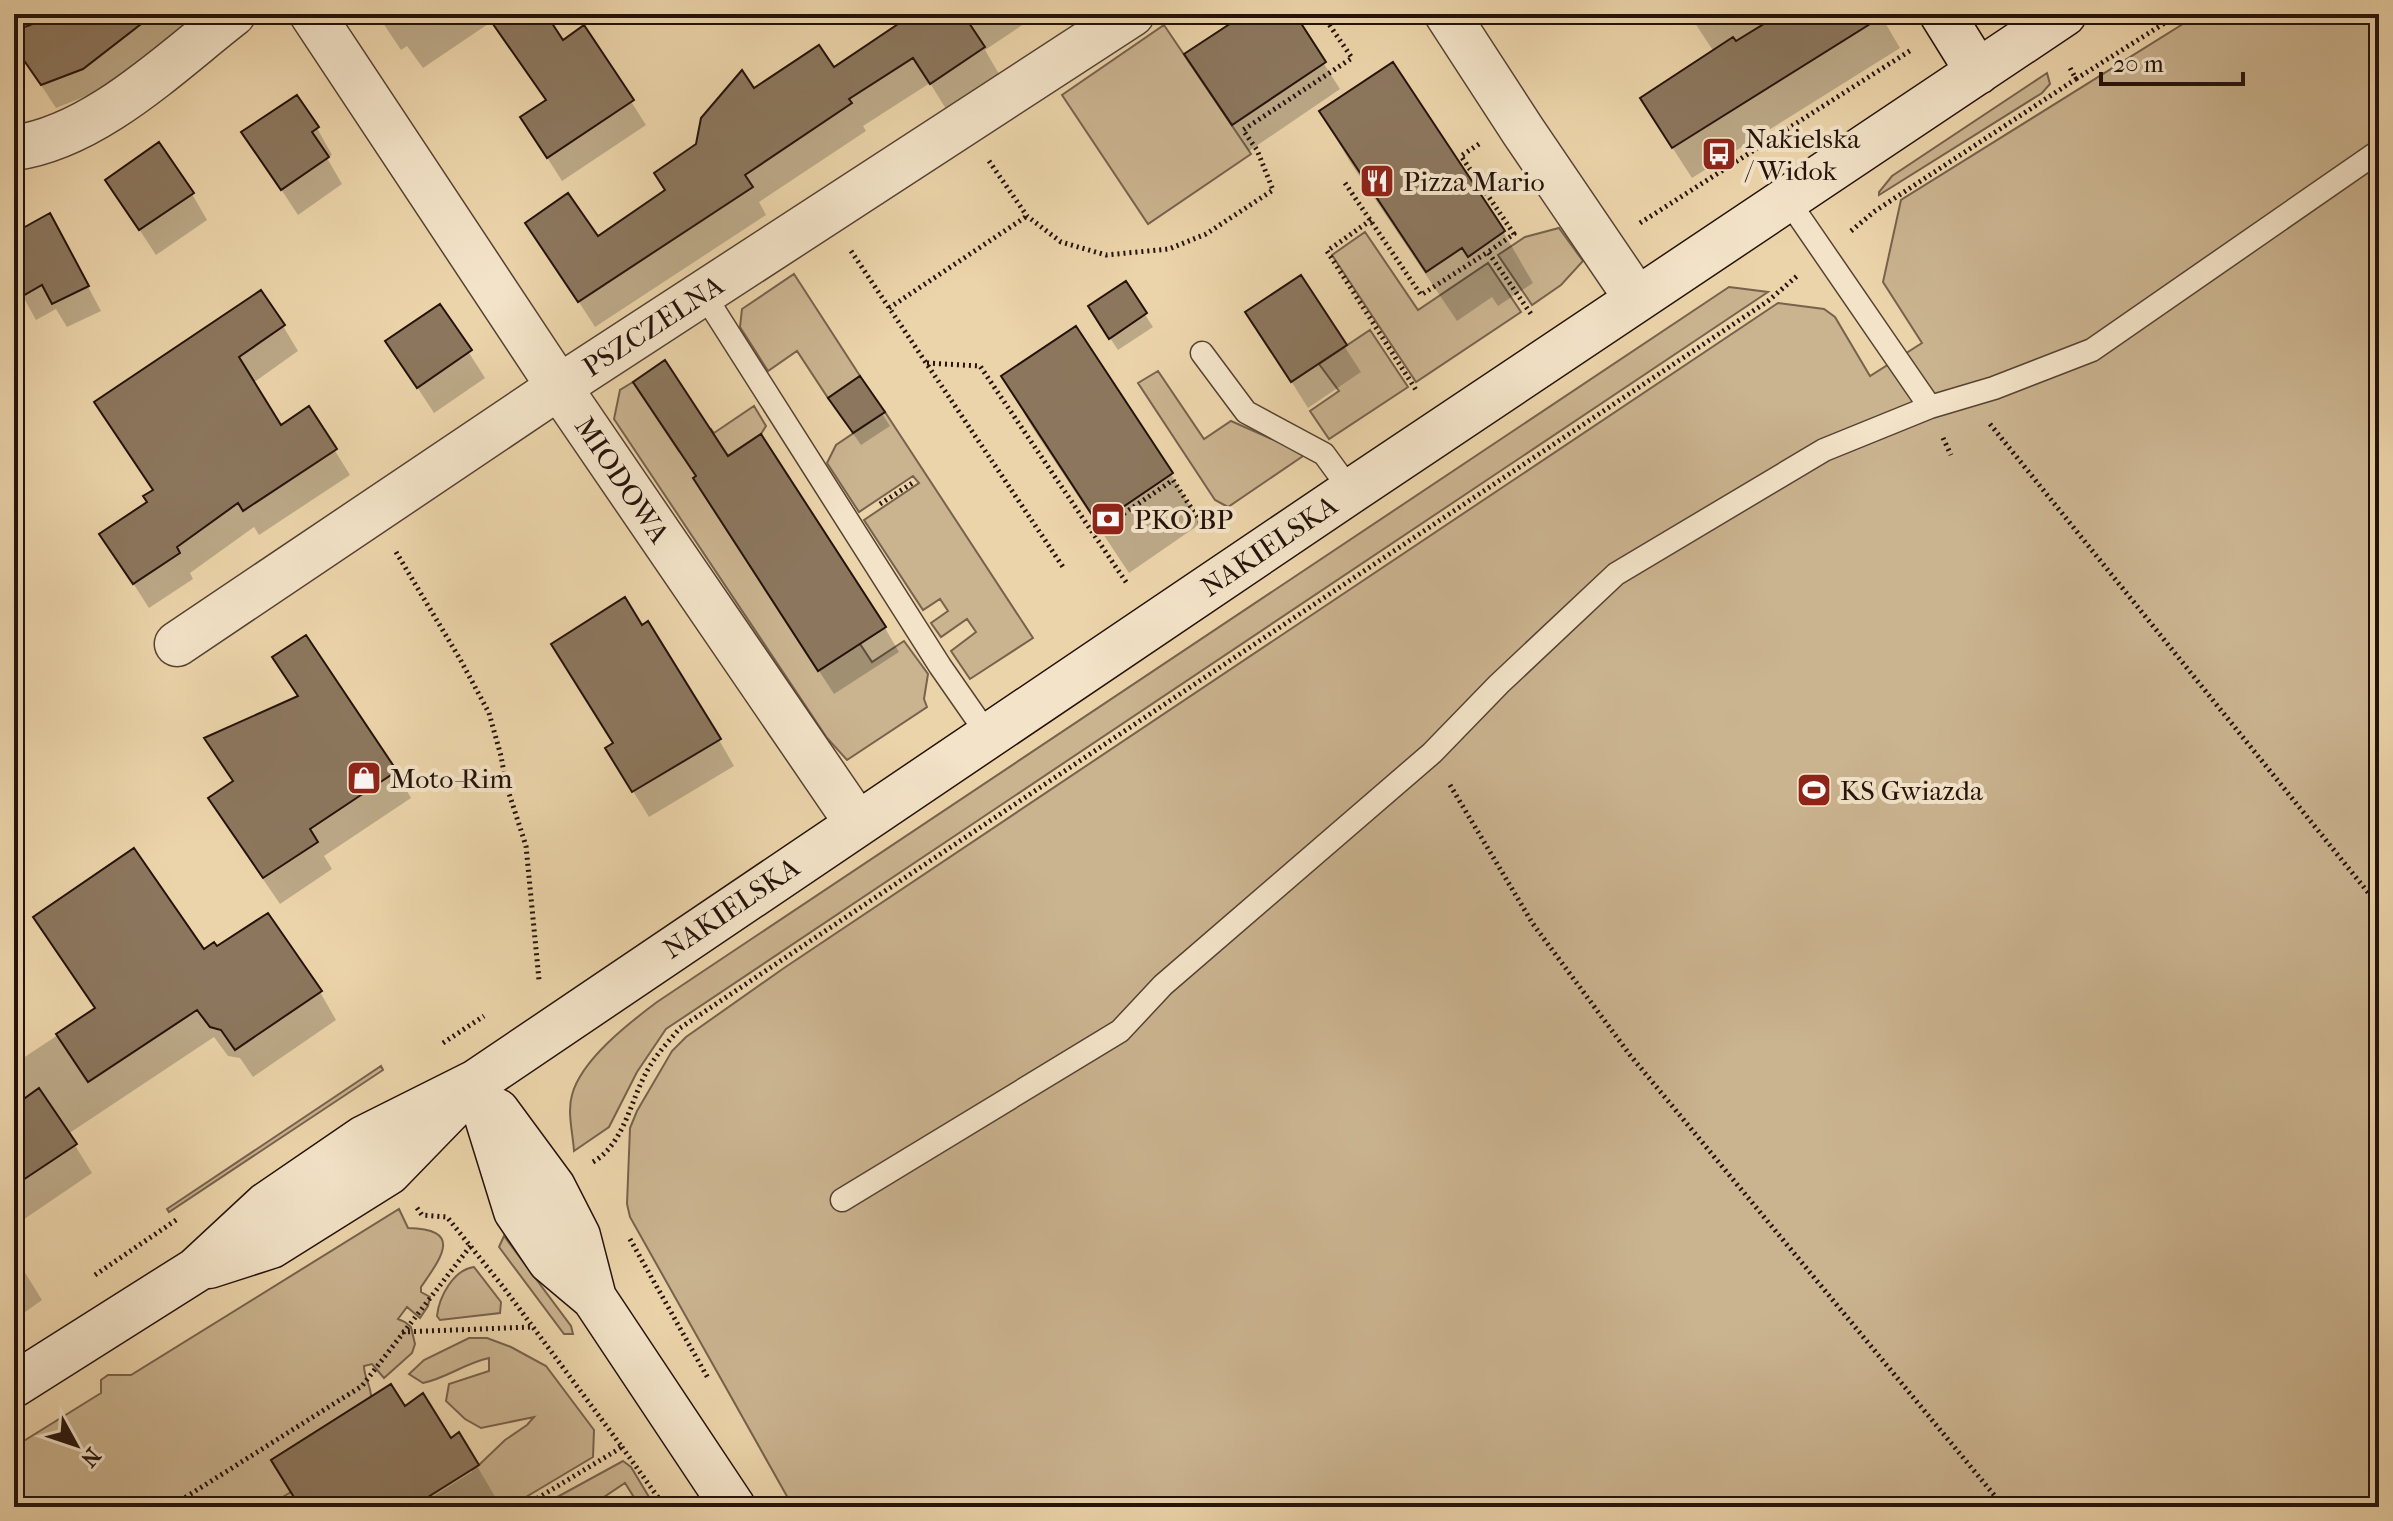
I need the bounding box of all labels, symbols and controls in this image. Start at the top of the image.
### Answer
scale bar [2101,36,2243,86]
text: 20 m [2113,50,2164,78]
place label: Nakielska / Widok [1744,122,1861,187]
bus stop icon: Nakielska / Widok [1700,135,1738,173]
restaurant icon: Pizza Mario [1358,162,1396,200]
place label: Pizza Mario [1403,165,1545,198]
street label: PSZCZELNA [577,268,730,384]
street label: MIODOWA [568,411,677,550]
street label: NAKIELSKA [1195,488,1344,604]
bank icon: PKO BP [1089,500,1127,538]
place label: PKO BP [1134,503,1233,536]
shop icon: Moto-Rim [345,759,383,797]
place label: Moto-Rim [390,762,513,795]
sports icon: KS Gwiazda [1795,771,1833,809]
place label: KS Gwiazda [1840,774,1984,807]
street label: NAKIELSKA [657,850,806,966]
north arrow [36,1405,116,1485]
text: N [75,1442,106,1472]

